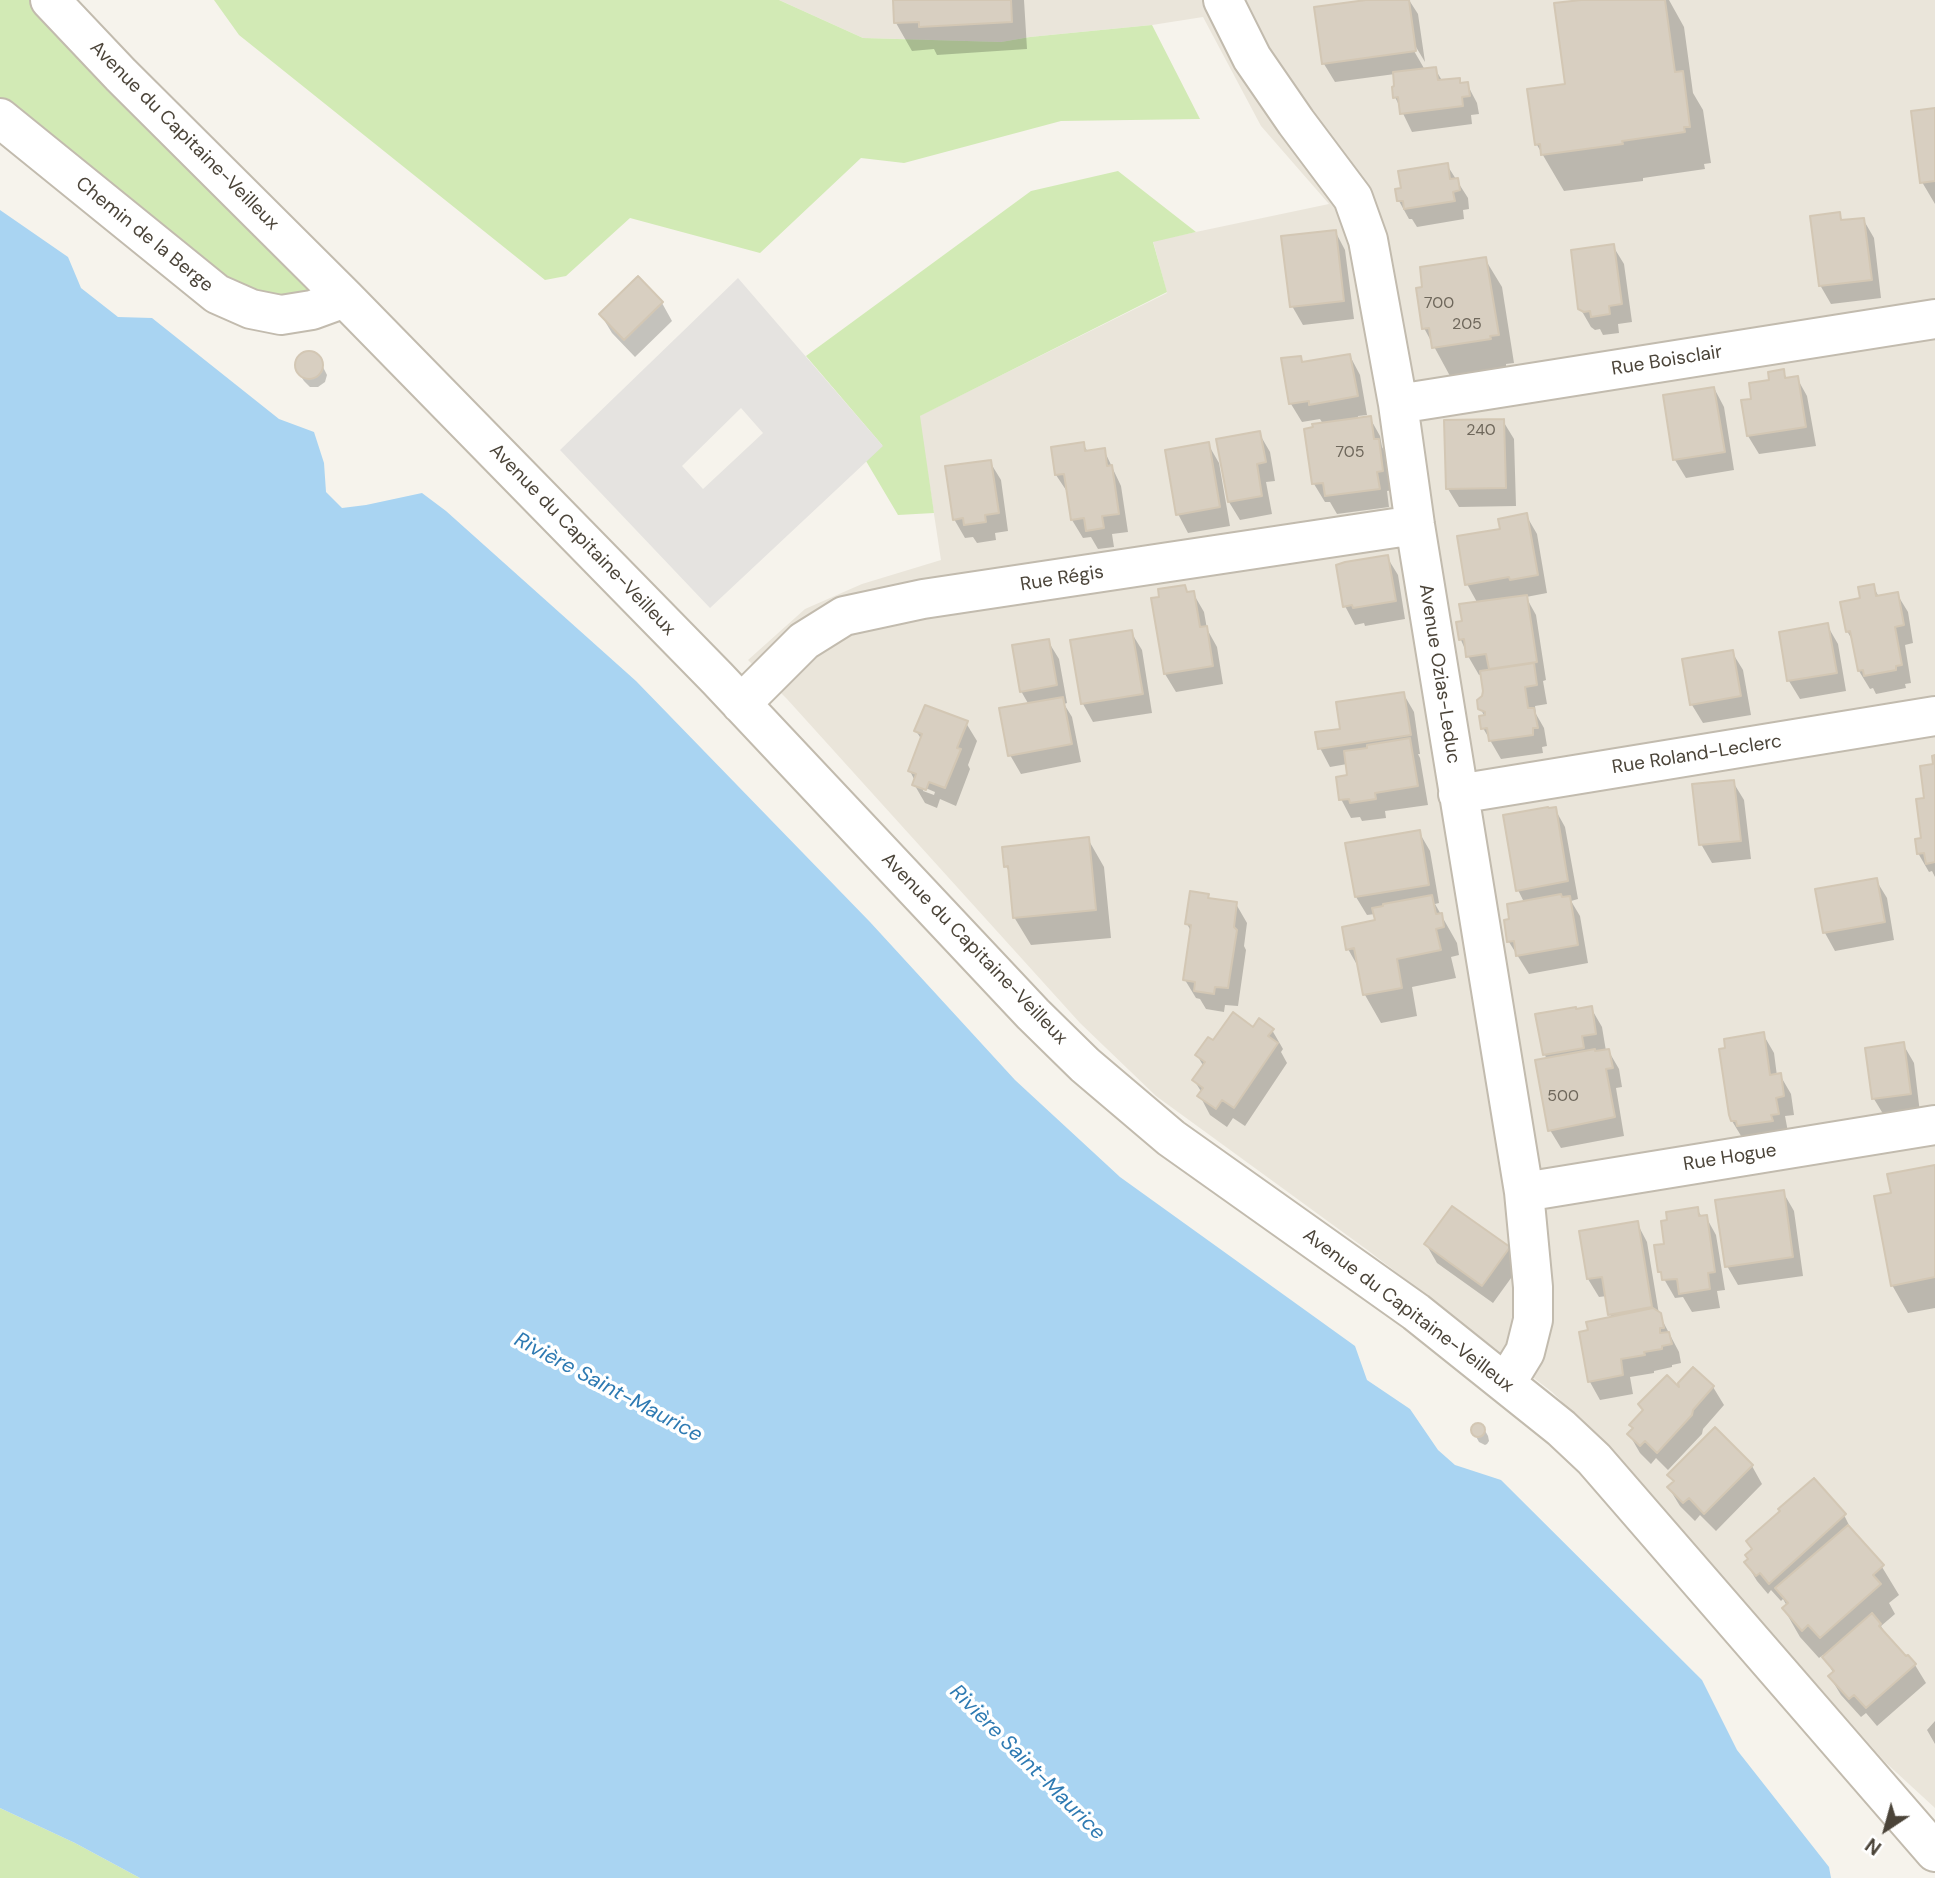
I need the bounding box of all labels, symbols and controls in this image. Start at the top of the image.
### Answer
street label: Avenue du Capitaine-Veilleux [85,37,283,235]
street label: Chemin de la Berge [71,173,217,297]
house number: 700 [1424,294,1454,314]
house number: 205 [1452,315,1482,335]
street label: Rue Boisclair [1610,341,1724,381]
house number: 240 [1466,421,1496,441]
street label: Avenue du Capitaine-Veilleux [484,439,680,641]
house number: 705 [1335,443,1365,463]
street label: Rue Régis [1019,561,1105,597]
street label: Avenue Ozias-Leduc [1414,582,1464,766]
street label: Rue Roland-Leclerc [1611,730,1783,780]
street label: Avenue du Capitaine-Veilleux [876,848,1072,1050]
house number: 500 [1547,1087,1579,1107]
street label: Rue Hogue [1682,1139,1778,1177]
street label: Avenue du Capitaine-Veilleux [1298,1224,1518,1398]
water label: Rivière Saint-Maurice [510,1328,706,1448]
water label: Rivière Saint-Maurice [944,1680,1110,1846]
north arrow [1851,1794,1921,1864]
text: N [1860,1832,1886,1861]

